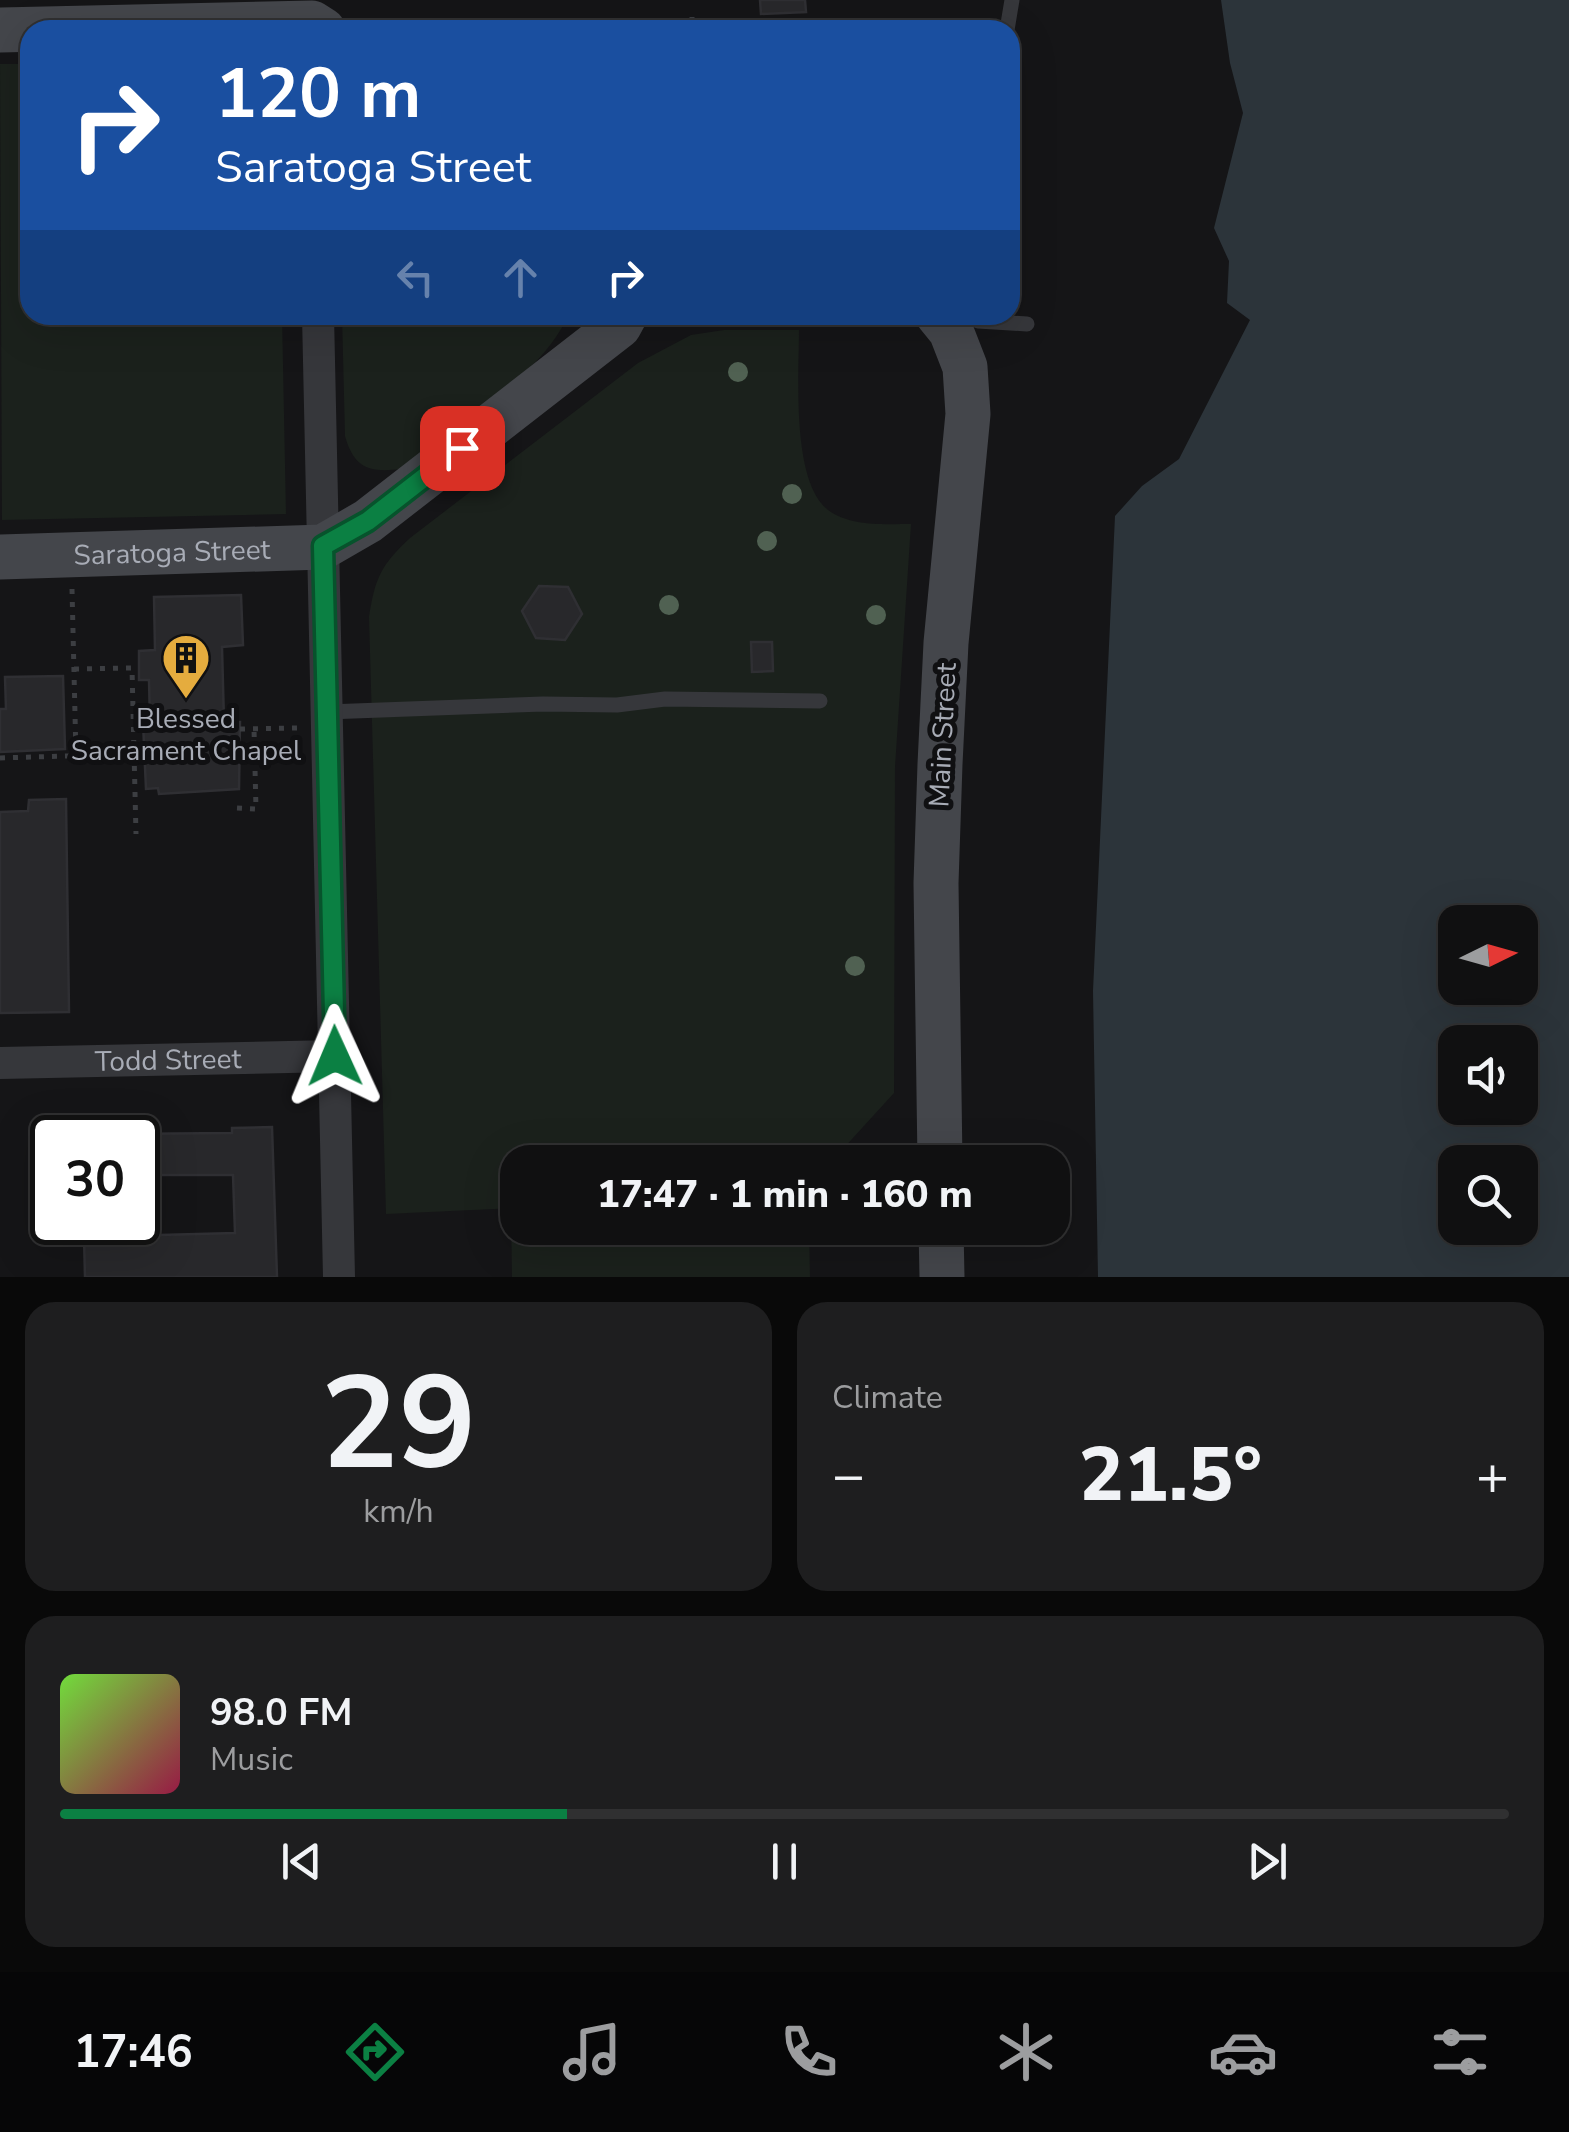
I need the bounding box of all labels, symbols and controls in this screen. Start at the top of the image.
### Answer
text: 120 m [215,46,421,142]
icon: right [50,60,180,190]
text: Saratoga Street [215,137,531,198]
icon: left [388,250,443,305]
icon: ahead [493,250,548,305]
icon: right [598,250,653,305]
pin [420,406,505,491]
icon: arrive [435,421,490,476]
street label: Saratoga Street [73,531,271,575]
building icon: Blessed Sacrament Chapel [160,632,212,700]
street label: Main Street [920,662,966,808]
place label: Blessed Sacrament Chapel [71,700,302,770]
north arrow [1438,905,1538,1005]
map controls [1438,905,1538,1245]
position arrow [283,1004,387,1108]
button: sound [1438,1025,1538,1125]
street label: Todd Street [94,1040,242,1081]
speed limit sign: 30 [30,1115,160,1245]
button: search [1438,1145,1538,1245]
text: 17:47 · 1 min · 160 m [597,1169,973,1220]
text: 29 [320,1336,477,1513]
text: Climate [832,1376,943,1419]
text: 21.5° [1079,1424,1262,1526]
text: − [832,1438,865,1513]
text: + [1476,1438,1509,1513]
text: km/h [363,1490,434,1533]
text: 98.0 FM [210,1687,352,1738]
text: Music [210,1738,293,1781]
icon: previous [274,1834,329,1889]
icon: pause [757,1834,812,1889]
icon: next [1240,1834,1295,1889]
icon: directions [340,2017,410,2087]
icon: music [557,2017,627,2087]
icon: phone [774,2017,844,2087]
icon: climate [991,2017,1061,2087]
icon: car [1208,2017,1278,2087]
icon: filters [1425,2017,1495,2087]
text: 17:46 [74,2022,193,2083]

